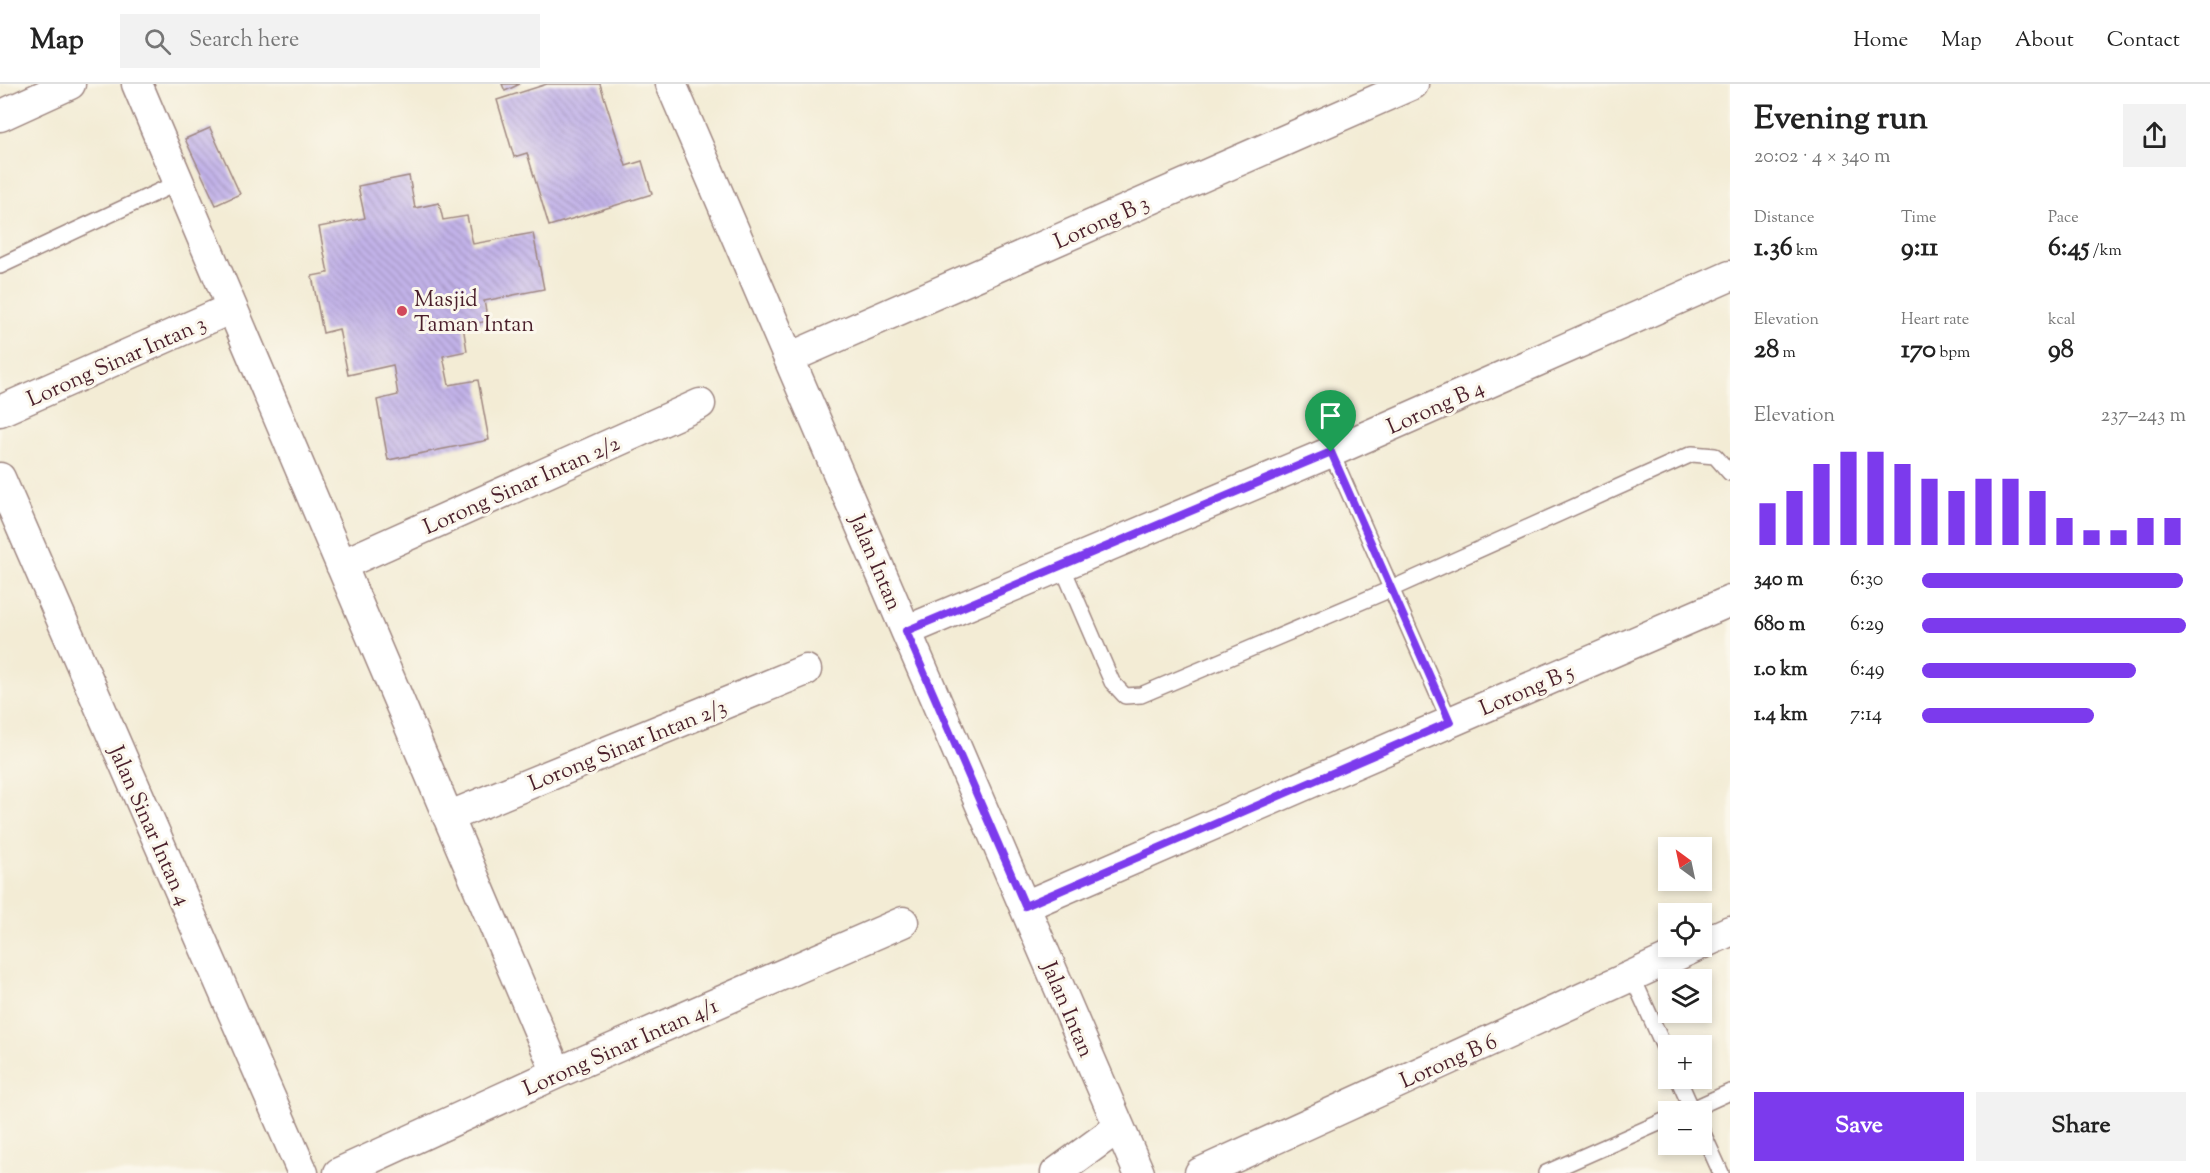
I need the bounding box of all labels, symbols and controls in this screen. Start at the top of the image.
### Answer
search box [120,14,540,68]
text: Map [30,21,84,61]
icon: search [141,25,174,58]
text: Search here [189,25,299,57]
text: Home [1853,26,1908,56]
text: Map [1941,26,1982,56]
text: About [2015,26,2074,56]
text: Contact [2107,26,2180,56]
text: Evening run [1754,96,1928,144]
button: share [2123,104,2186,167]
text: 20:02 · 4 × 340 m [1754,143,1891,172]
street label: Lorong B 3 [1049,189,1155,259]
text: Distance [1754,207,1814,230]
text: Time [1901,207,1937,230]
text: Pace [2048,207,2079,230]
text: 1.36 [1754,230,1793,267]
text: 9:11 [1901,230,1938,267]
text: 6:45 [2048,230,2089,267]
text: km [1793,240,1818,263]
text: /km [2089,240,2122,263]
place label: Masjid Taman Intan [414,285,534,342]
marker: Masjid Taman Intan [395,304,409,318]
street label: Lorong Sinar Intan 3 [22,309,212,417]
text: Elevation [1754,309,1819,332]
text: Heart rate [1901,309,1969,332]
text: kcal [2048,309,2076,332]
text: 28 [1754,332,1779,369]
text: 170 [1901,332,1936,369]
text: 98 [2048,332,2074,369]
text: m [1779,342,1796,365]
text: bpm [1936,342,1970,365]
street label: Lorong B 4 [1382,373,1490,444]
pin [1305,390,1356,452]
icon: arrive [1314,399,1347,432]
text: Elevation [1754,402,1835,431]
text: 237–243 m [2101,402,2186,431]
street label: Lorong Sinar Intan 2/2 [419,429,626,545]
street label: Jalan Intan [839,509,909,616]
text: 340 m [1754,566,1803,595]
text: 6:30 [1850,566,1883,595]
text: 680 m [1754,611,1805,640]
text: 6:29 [1850,611,1884,640]
text: 1.0 km [1754,656,1808,685]
text: 6:49 [1850,656,1885,685]
street label: Lorong B 5 [1475,657,1580,726]
street label: Lorong Sinar Intan 2/3 [524,692,732,801]
text: 1.4 km [1754,701,1808,730]
text: 7:14 [1850,701,1882,730]
street label: Jalan Sinar Intan 4 [98,740,198,911]
north arrow [1658,837,1712,891]
map controls [1658,837,1712,1155]
button: locate [1658,903,1712,957]
street label: Jalan Intan [1031,956,1101,1063]
button: layers [1658,969,1712,1023]
street label: Lorong Sinar Intan 4/1 [519,991,724,1106]
street label: Lorong B 6 [1396,1027,1503,1098]
button: + [1658,1035,1712,1089]
button: Save [1754,1092,1964,1161]
button: Share [1976,1092,2186,1161]
button: − [1658,1101,1712,1155]

